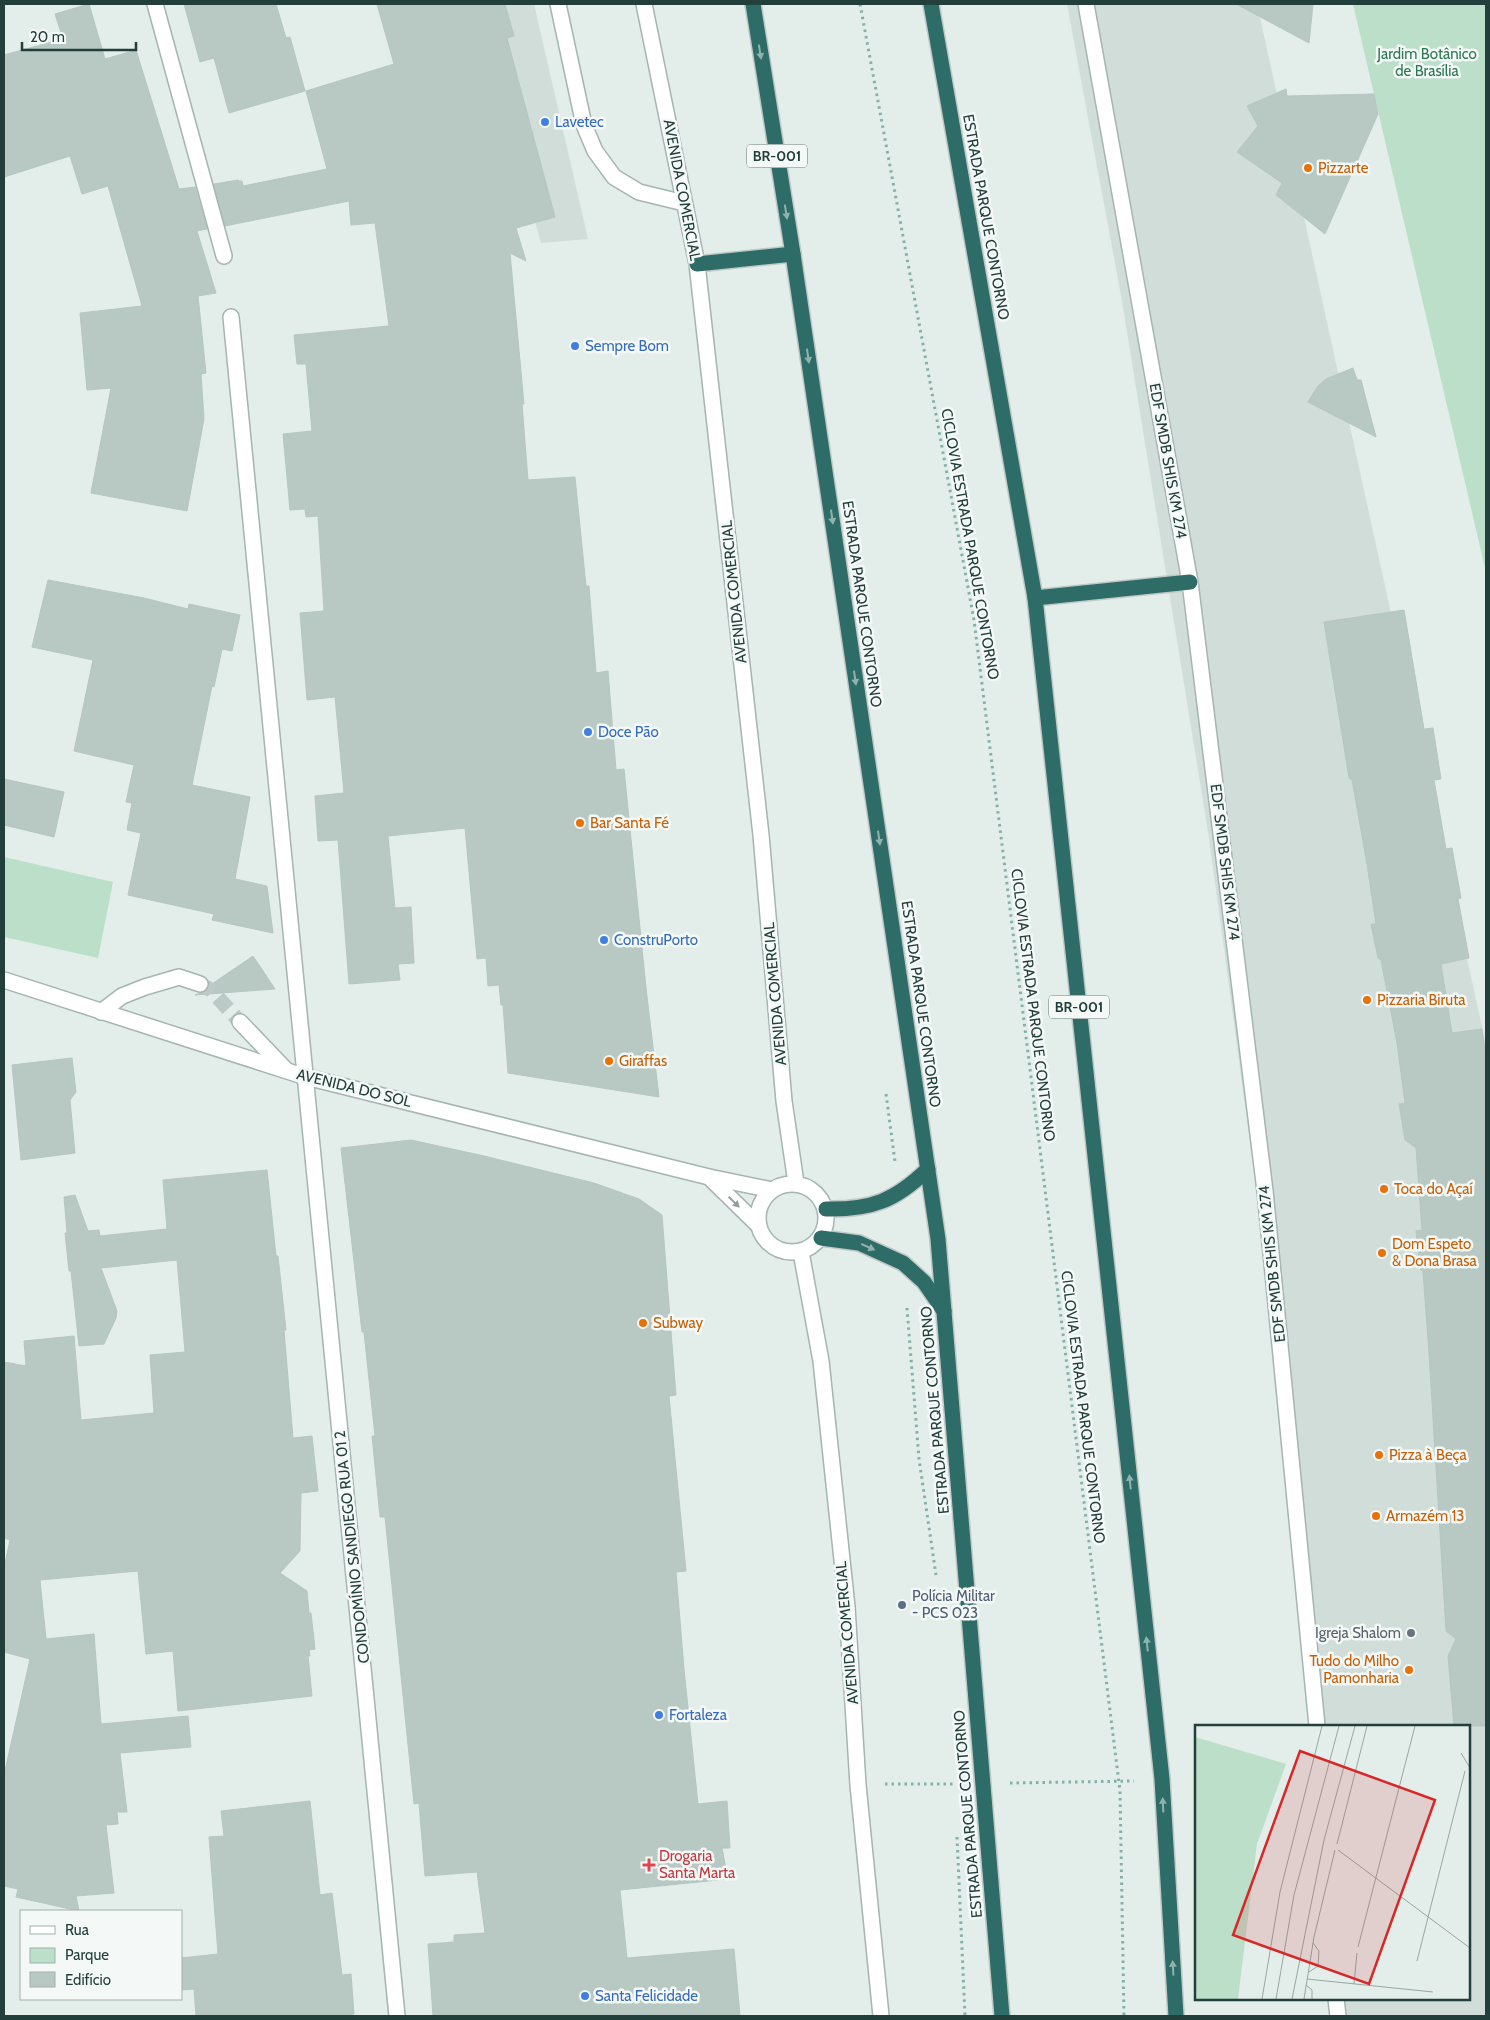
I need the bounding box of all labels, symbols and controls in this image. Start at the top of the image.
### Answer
scale bar [22,20,136,52]
text: 20 m [30,28,65,46]
one-way arrow [757,44,765,60]
park label: Jardim Botânico de Brasília [1376,45,1477,80]
place label: Lavetec [555,113,604,131]
street label: ESTRADA PARQUE CONTORNO [959,113,1013,321]
marker: Lavetec [539,116,551,128]
street label: AVENIDA COMERCIAL [659,118,705,263]
road number: BR-001 [747,144,807,168]
place label: Pizzarte [1318,159,1369,177]
marker: Pizzarte [1302,162,1314,174]
one-way arrow [783,205,791,221]
place label: Sempre Bom [585,337,669,355]
marker: Sempre Bom [569,340,581,352]
one-way arrow [805,348,813,364]
street label: EDF SMDB SHIS KM 274 [1145,382,1191,540]
street label: CICLOVIA ESTRADA PARQUE CONTORNO [937,407,1003,681]
street label: ESTRADA PARQUE CONTORNO [839,499,885,709]
one-way arrow [828,509,836,525]
street label: AVENIDA COMERCIAL [718,519,750,664]
one-way arrow [852,670,860,686]
place label: Doce Pão [598,723,659,741]
marker: Doce Pão [582,726,594,738]
street label: EDF SMDB SHIS KM 274 [1206,783,1244,942]
place label: Bar Santa Fé [590,814,669,832]
marker: Bar Santa Fé [574,817,586,829]
one-way arrow [875,831,883,847]
street label: CICLOVIA ESTRADA PARQUE CONTORNO [1007,867,1059,1143]
street label: ESTRADA PARQUE CONTORNO [898,899,944,1109]
street label: AVENIDA COMERCIAL [760,921,790,1066]
place label: ConstruPorto [614,931,698,949]
marker: ConstruPorto [598,934,610,946]
place label: Pizzaria Biruta [1377,991,1466,1009]
marker: Pizzaria Biruta [1361,994,1373,1006]
road number: BR-001 [1049,996,1109,1019]
place label: Giraffas [619,1052,667,1070]
marker: Giraffas [603,1055,615,1067]
street label: AVENIDA DO SOL [295,1065,414,1111]
place label: Toca do Açaí [1394,1180,1473,1198]
marker: Toca do Açaí [1378,1183,1390,1195]
street label: EDF SMDB SHIS KM 274 [1255,1184,1289,1343]
one-way arrow [728,1195,740,1207]
place label: Dom Espeto & Dona Brasa [1392,1235,1477,1270]
one-way arrow [861,1243,875,1251]
marker: Dom Espeto & Dona Brasa [1376,1247,1388,1259]
street label: CICLOVIA ESTRADA PARQUE CONTORNO [1057,1269,1109,1545]
street label: ESTRADA PARQUE CONTORNO [917,1305,953,1515]
place label: Subway [653,1314,703,1332]
marker: Subway [637,1317,649,1329]
street label: CONDOMÍNIO SANDIEGO RUA 01 2 [330,1430,373,1664]
place label: Pizza à Beça [1389,1446,1467,1464]
marker: Pizza à Beça [1373,1449,1385,1461]
one-way arrow [1126,1474,1134,1490]
place label: Armazém 13 [1386,1507,1464,1525]
marker: Armazém 13 [1370,1510,1382,1522]
street label: AVENIDA COMERCIAL [832,1560,862,1705]
place label: Polícia Militar - PCS 023 [912,1587,995,1622]
marker: Polícia Militar - PCS 023 [896,1599,908,1611]
place label: Igreja Shalom [1315,1624,1401,1642]
marker: Igreja Shalom [1405,1627,1417,1639]
one-way arrow [1143,1635,1151,1651]
place label: Tudo do Milho Pamonharia [1309,1652,1400,1687]
marker: Tudo do Milho Pamonharia [1403,1664,1415,1676]
place label: Fortaleza [669,1706,728,1724]
marker: Fortaleza [653,1709,665,1721]
street label: ESTRADA PARQUE CONTORNO [950,1709,986,1919]
inset map [1195,1725,1470,2000]
one-way arrow [1159,1797,1167,1813]
place label: Drogaria Santa Marta [659,1847,736,1882]
marker: Drogaria Santa Marta [643,1859,655,1871]
legend [20,1910,182,2000]
text: Rua [65,1921,90,1939]
text: Parque [65,1946,109,1964]
one-way arrow [1169,1959,1177,1975]
text: Edifício [65,1971,111,1989]
place label: Santa Felicidade [595,1987,698,2005]
marker: Santa Felicidade [579,1990,591,2002]

